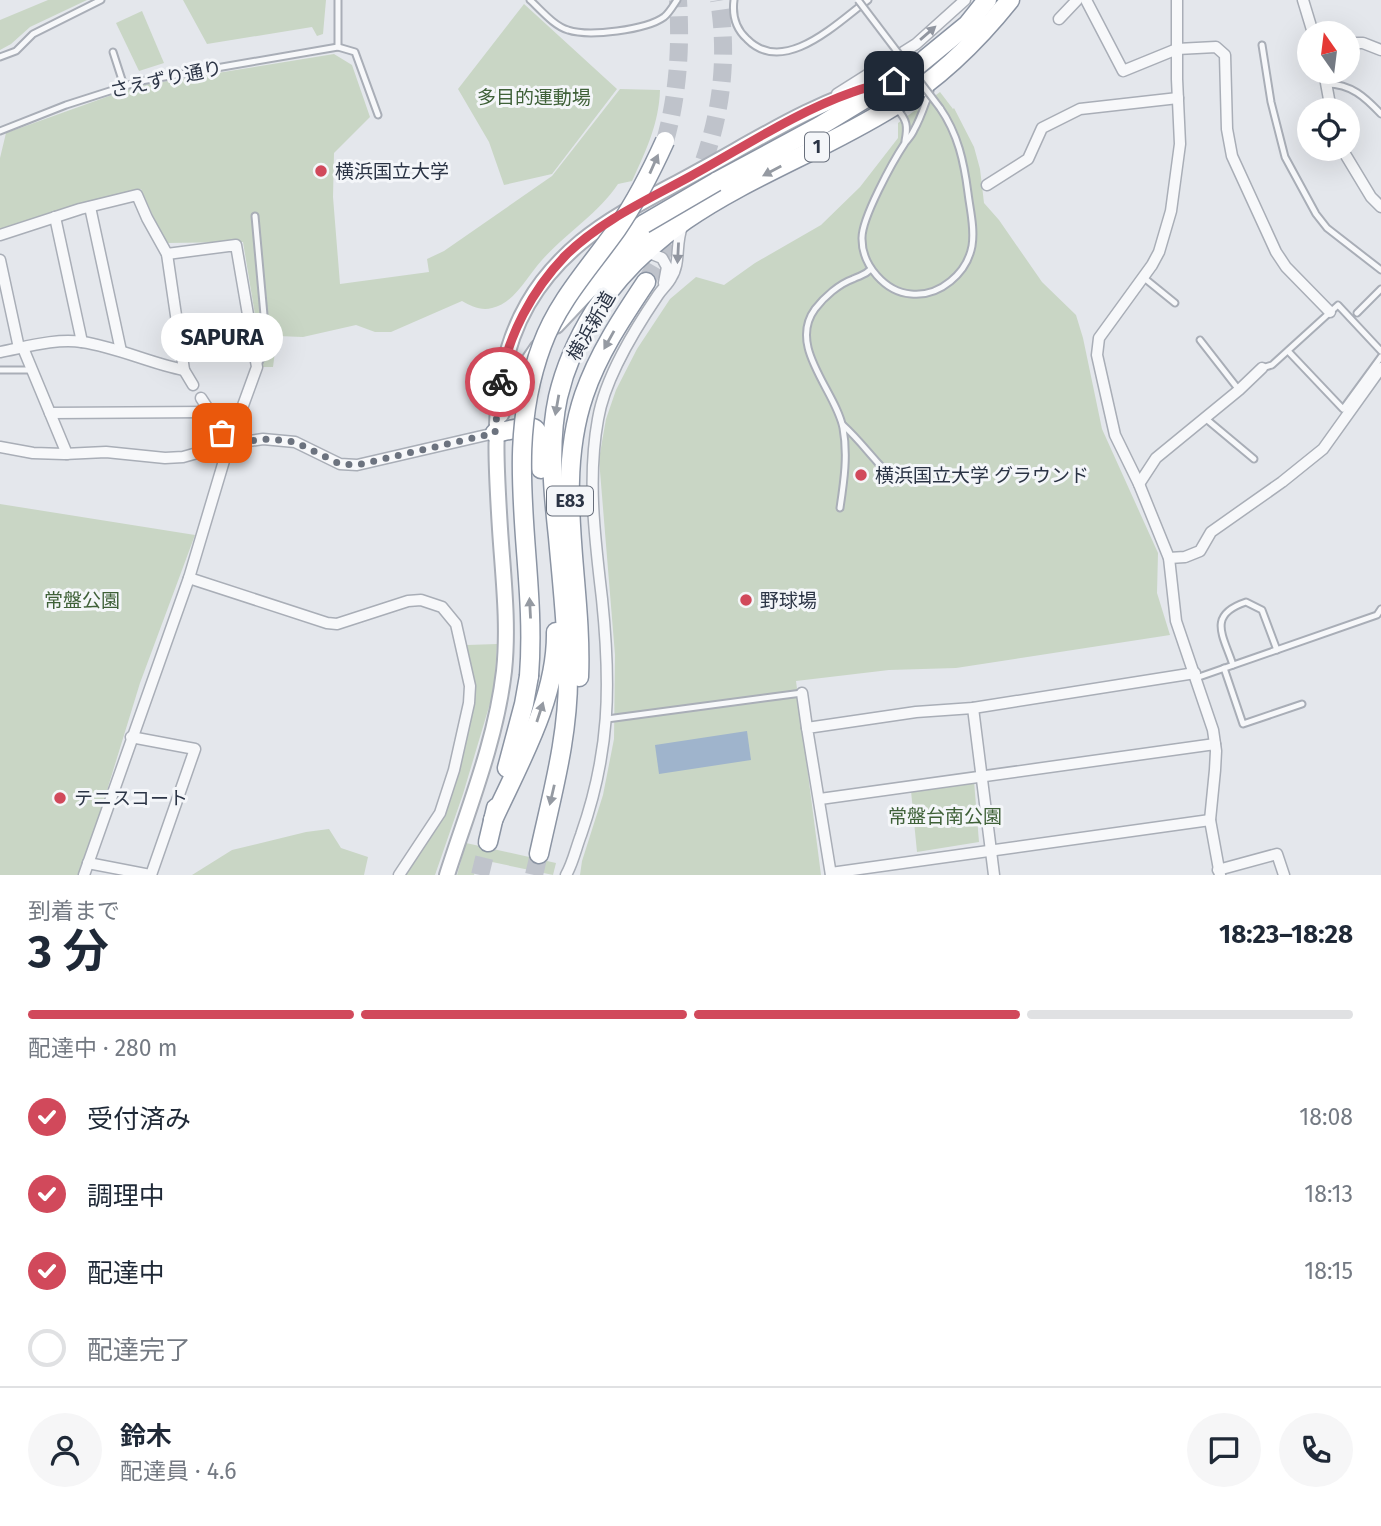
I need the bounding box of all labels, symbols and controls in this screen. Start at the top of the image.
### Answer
north arrow [1297,21,1360,84]
map controls [1297,21,1360,161]
one-way arrow [919,25,937,41]
pin [864,51,924,111]
street label: さえずり通り [108,56,224,102]
icon: home [875,62,913,100]
park label: 多目的運動場 [477,86,591,109]
button: locate [1297,98,1360,161]
road number: 1 [805,132,829,162]
one-way arrow [649,153,660,174]
place label: 横浜国立大学 [335,160,449,183]
marker: 横浜国立大学 [313,163,329,179]
one-way arrow [762,166,782,177]
one-way arrow [672,243,683,265]
street label: 横浜新道 [562,287,620,365]
callout: SAPURA [161,314,283,363]
text: SAPURA [180,323,264,351]
one-way arrow [603,330,615,349]
courier [465,347,535,417]
icon: bike [481,363,519,401]
one-way arrow [551,394,562,416]
pin [192,403,252,463]
icon: bag [203,414,241,452]
place label: 横浜国立大学 グラウンド [875,464,1089,487]
marker: 横浜国立大学 グラウンド [853,467,869,483]
road number: E83 [547,486,593,516]
park label: 常盤公園 [44,589,120,612]
place label: 野球場 [760,589,817,612]
marker: 野球場 [738,592,754,608]
one-way arrow [525,597,536,619]
one-way arrow [535,702,546,723]
one-way arrow [546,784,557,806]
place label: テニスコート [74,787,188,810]
marker: テニスコート [52,790,68,806]
park label: 常盤台南公園 [888,805,1002,828]
text: 到着まで [28,897,120,925]
text: 18:23–18:28 [1219,919,1353,950]
text: 3 分 [28,924,109,979]
text: 配達中 · 280 m [28,1034,177,1062]
icon: check [28,1098,66,1136]
text: 18:08 [1299,1103,1353,1131]
text: 受付済み [87,1104,191,1135]
icon: check [28,1175,66,1213]
text: 18:13 [1304,1180,1353,1208]
text: 調理中 [87,1181,165,1212]
icon: check [28,1252,66,1290]
text: 18:15 [1304,1257,1353,1285]
text: 配達中 [87,1258,165,1289]
text: 配達完了 [87,1335,191,1366]
button: person [28,1413,102,1487]
button: chat [1187,1413,1261,1487]
button: phone [1279,1413,1353,1487]
text: 鈴木 [120,1421,172,1452]
text: 配達員 · 4.6 [120,1457,237,1485]

